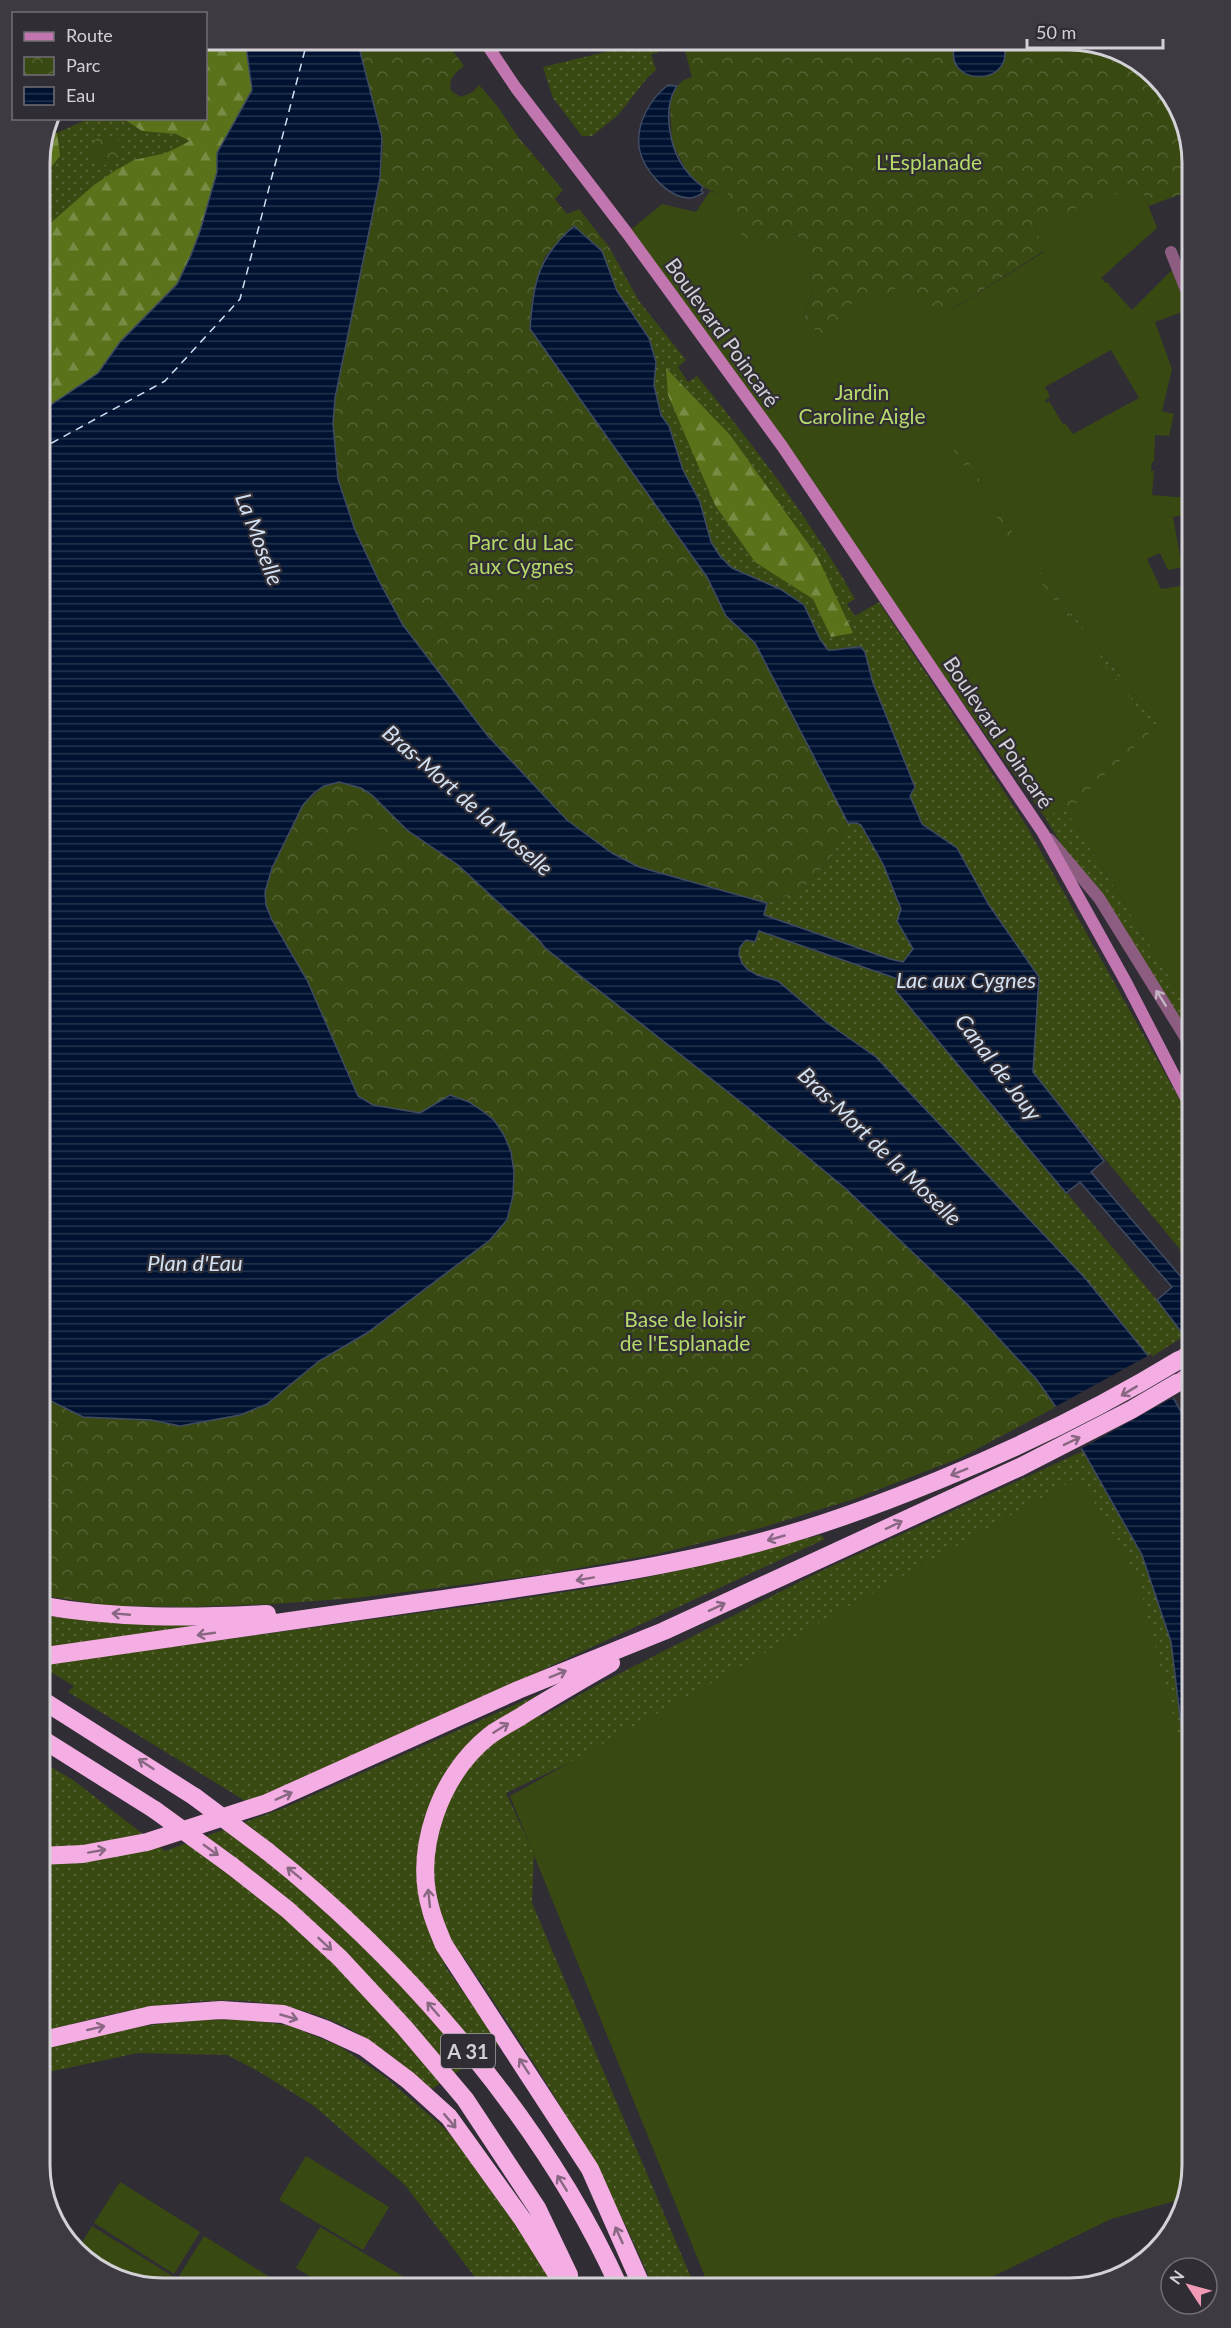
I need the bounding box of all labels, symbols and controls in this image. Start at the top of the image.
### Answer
legend [12,12,207,120]
scale bar [1027,12,1164,50]
text: 50 m [1036,21,1076,43]
text: Route [66,24,113,46]
text: Parc [66,54,101,76]
text: Eau [66,84,95,106]
park label: L'Esplanade [876,149,982,174]
street label: Boulevard Poincaré [661,253,785,411]
park label: Jardin Caroline Aigle [798,379,926,428]
water label: La Moselle [230,489,290,589]
park label: Parc du Lac aux Cygnes [468,529,574,578]
street label: Boulevard Poincaré [939,651,1059,813]
water label: Bras-Mort de la Moselle [377,719,559,881]
water label: Lac aux Cygnes [896,966,1036,993]
one-way arrow [1155,990,1167,1007]
water label: Canal de Jouy [950,1008,1048,1126]
water label: Bras-Mort de la Moselle [793,1061,967,1231]
water label: Plan d'Eau [147,1249,243,1276]
park label: Base de loisir de l'Esplanade [620,1306,750,1355]
one-way arrow [1121,1385,1138,1397]
one-way arrow [1063,1435,1081,1446]
one-way arrow [950,1467,969,1478]
one-way arrow [884,1518,902,1530]
one-way arrow [767,1533,786,1544]
one-way arrow [576,1574,596,1585]
one-way arrow [707,1600,725,1612]
one-way arrow [111,1608,131,1619]
one-way arrow [197,1628,217,1639]
one-way arrow [548,1668,567,1679]
one-way arrow [492,1722,509,1734]
one-way arrow [138,1758,155,1770]
one-way arrow [274,1790,292,1801]
one-way arrow [202,1844,218,1856]
one-way arrow [87,1845,107,1856]
one-way arrow [287,1866,303,1879]
one-way arrow [423,1888,434,1908]
one-way arrow [317,1937,332,1951]
one-way arrow [426,2002,440,2017]
one-way arrow [279,2012,298,2023]
one-way arrow [86,2022,105,2033]
road number: A 31 [441,2034,495,2068]
one-way arrow [517,2058,529,2075]
one-way arrow [443,2113,457,2128]
one-way arrow [555,2174,568,2191]
one-way arrow [613,2227,625,2245]
north arrow [1159,2256,1219,2316]
text: N [1165,2266,1188,2287]

